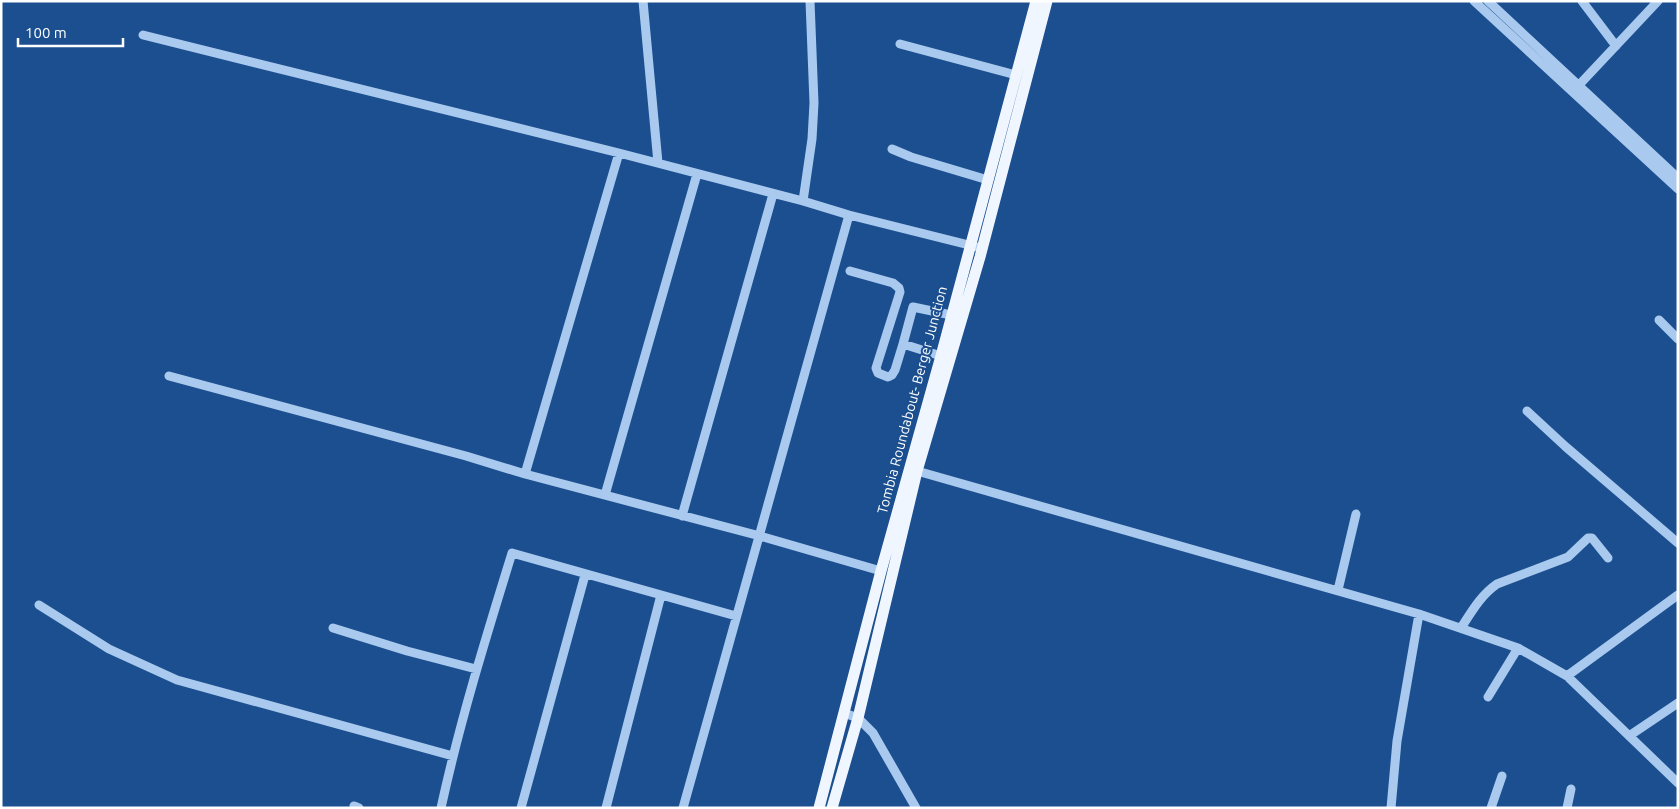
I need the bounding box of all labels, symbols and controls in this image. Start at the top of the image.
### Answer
scale bar [18,15,122,47]
text: 100 m [25,24,67,41]
street label: Tombia Roundabout- Berger Junction [874,284,950,516]

